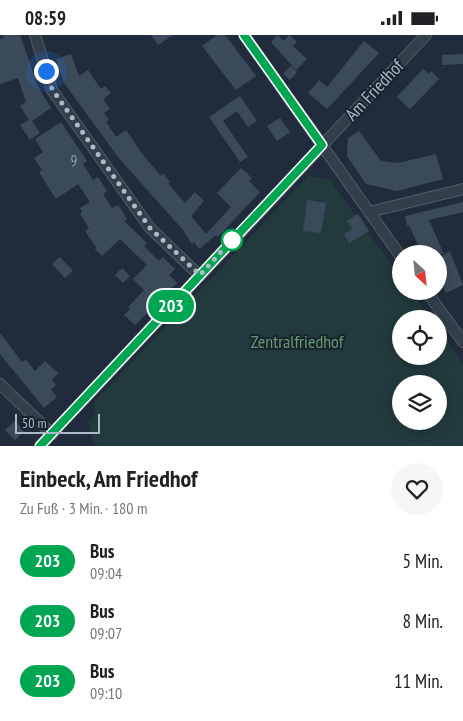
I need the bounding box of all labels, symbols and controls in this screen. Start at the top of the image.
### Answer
text: 08:59 [25,6,66,30]
street label: Am Friedhof [340,53,409,126]
your location [34,59,59,84]
house number: 9 [71,151,77,170]
unlabelled marker [221,229,243,251]
north arrow [392,245,448,300]
map controls [392,245,447,430]
line badge: 203 [142,290,200,322]
text: 203 [158,294,184,317]
button: locate [392,310,447,365]
park label: Zentralfriedhof [251,330,345,353]
button: layers [392,375,447,430]
scale bar [15,411,100,434]
text: 50 m [22,414,47,432]
text: Einbeck, Am Friedhof [20,463,197,494]
button: heart [391,463,443,515]
text: Zu Fuß · 3 Min. · 180 m [20,498,147,518]
text: Bus [90,539,114,563]
text: 203 [35,549,60,572]
text: 5 Min. [402,549,443,573]
text: 09:04 [90,563,122,583]
text: Bus [90,599,114,623]
text: 203 [35,609,60,632]
text: 8 Min. [402,609,443,633]
text: 09:07 [90,623,122,643]
text: Bus [90,659,114,683]
text: 203 [35,669,60,692]
text: 11 Min. [394,669,443,693]
text: 09:10 [90,683,122,703]

